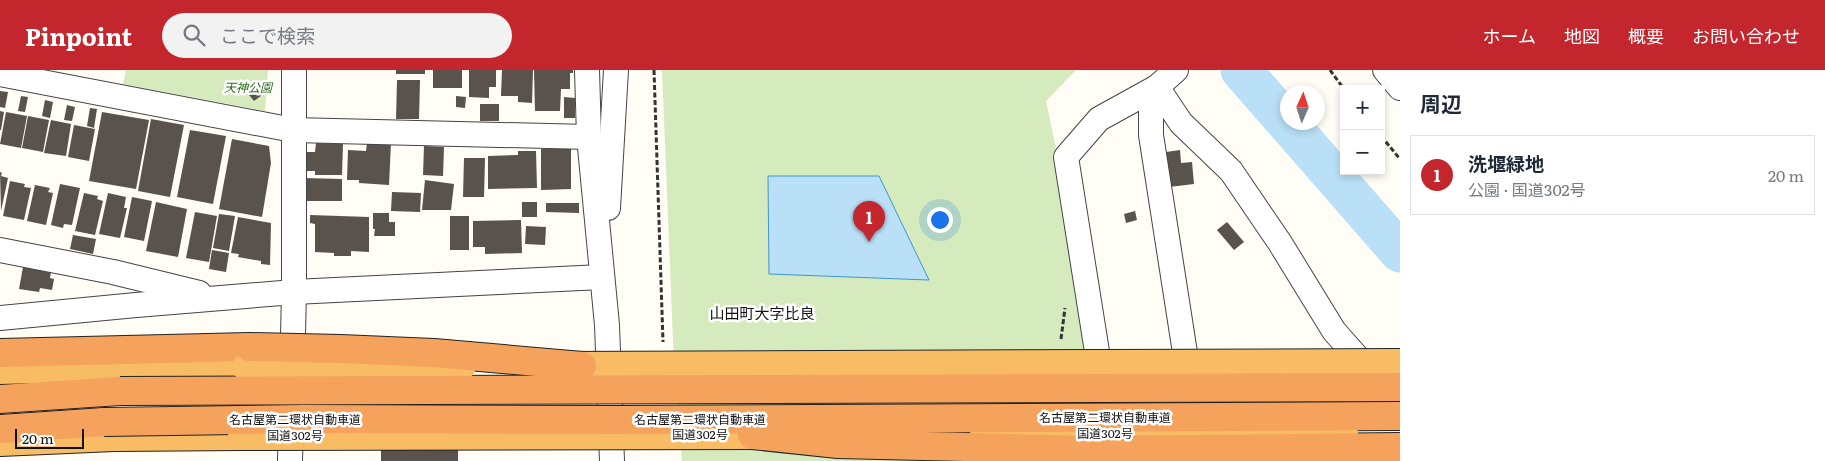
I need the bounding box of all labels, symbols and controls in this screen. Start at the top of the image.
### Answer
search box [162,13,512,58]
text: Pinpoint [25,18,132,53]
icon: search [180,21,208,49]
text: ここで検索 [220,21,315,49]
text: ホーム [1483,22,1536,49]
text: 地図 [1564,22,1600,49]
text: 概要 [1628,22,1664,49]
text: お問い合わせ [1692,22,1800,49]
park label: 天神公園 [224,78,274,96]
north arrow [1280,85,1325,130]
map controls [1340,85,1385,175]
button: + [1340,85,1385,130]
text: 周辺 [1420,87,1462,118]
button: − [1340,130,1385,175]
text: 洗堰緑地 [1468,149,1544,177]
text: 1 [1434,163,1440,187]
text: 20 m [1768,163,1804,187]
text: 公園 · 国道302号 [1468,177,1586,201]
pin: 1 [853,201,885,242]
your location [927,207,953,233]
district label: 山田町大字比良 [709,301,815,324]
street label: 名古屋第二環状自動車道 [1039,408,1171,426]
street label: 名古屋第二環状自動車道 [229,410,361,428]
street label: 名古屋第二環状自動車道 [634,410,766,428]
street label: 国道302号 [1077,424,1133,442]
street label: 国道302号 [672,425,728,443]
scale bar [15,426,84,449]
street label: 国道302号 [267,426,323,444]
text: 20 m [22,428,54,448]

